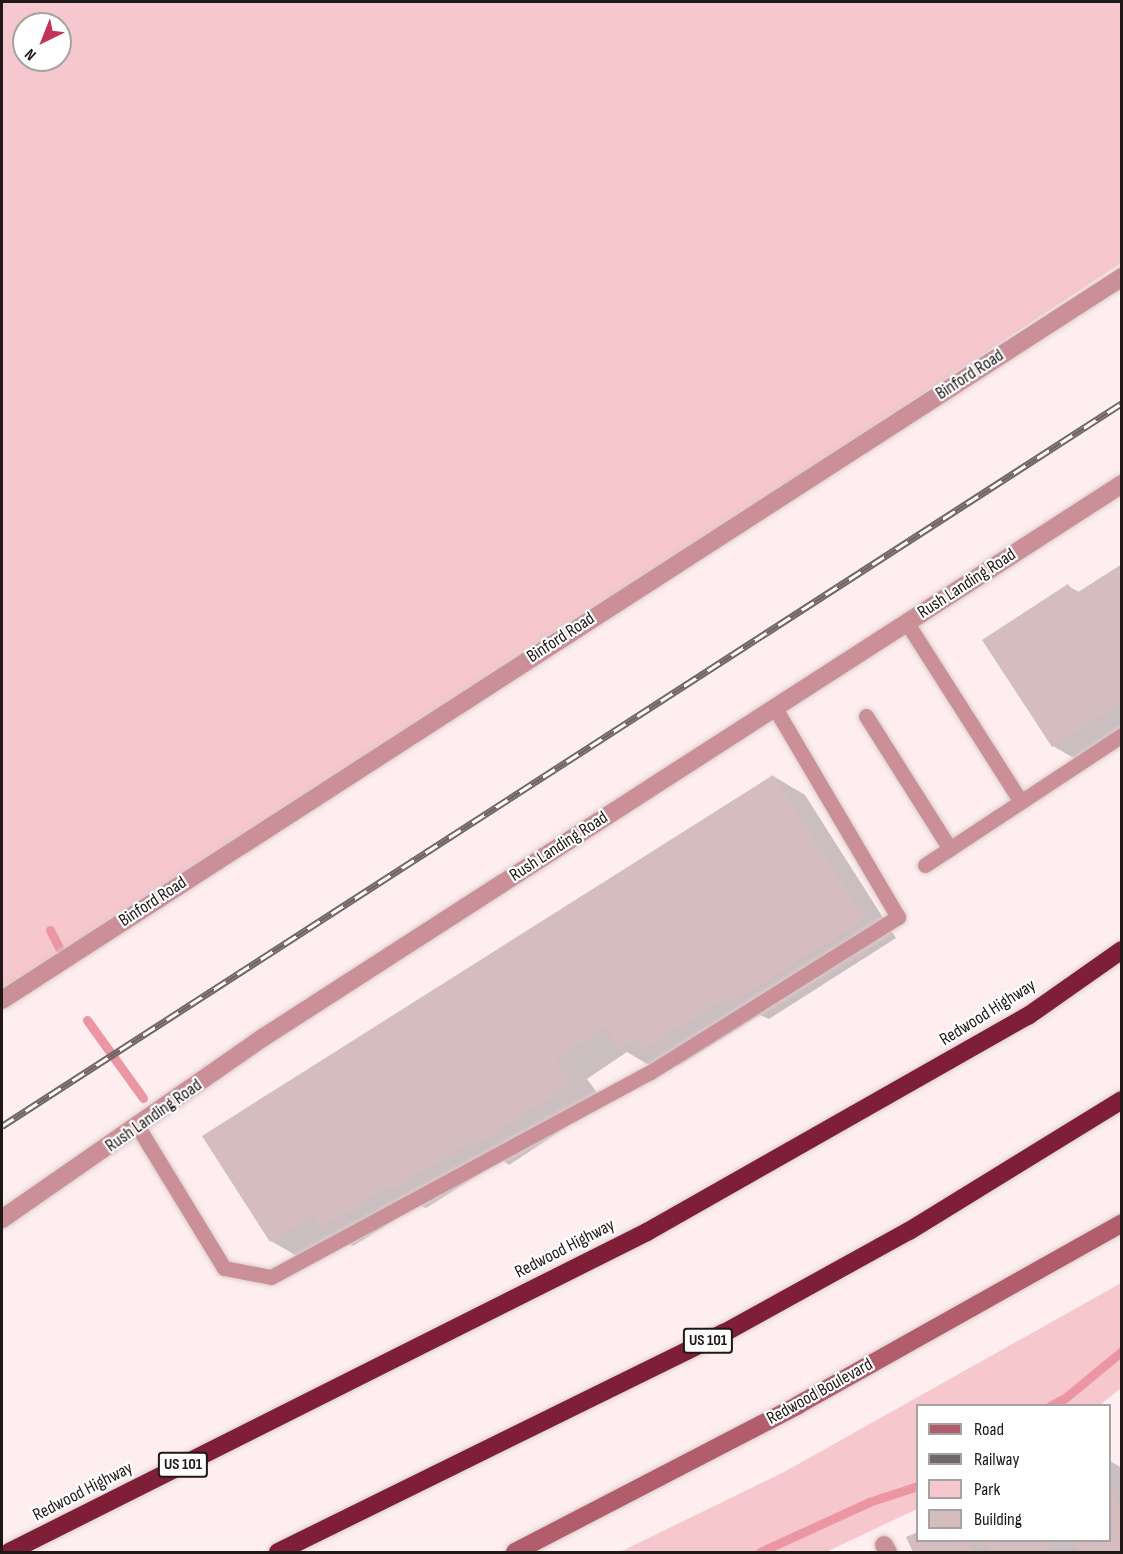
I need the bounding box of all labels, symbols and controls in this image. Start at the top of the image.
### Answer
north arrow [12,12,72,72]
text: N [21,44,40,64]
street label: Binford Road [932,345,1008,405]
street label: Rush Landing Road [914,544,1020,624]
street label: Binford Road [523,608,599,668]
street label: Rush Landing Road [506,807,612,887]
street label: Binford Road [115,872,191,932]
street label: Redwood Highway [936,975,1040,1051]
street label: Rush Landing Road [102,1075,206,1157]
street label: Redwood Highway [511,1215,619,1283]
road number: US 101 [682,1328,734,1354]
street label: Redwood Boulevard [763,1354,877,1430]
legend [916,1404,1111,1542]
text: Road [974,1419,1004,1440]
text: Railway [974,1449,1019,1470]
road number: US 101 [158,1452,208,1478]
street label: Redwood Highway [29,1458,137,1526]
text: Park [974,1479,1000,1500]
text: Building [974,1509,1022,1530]

